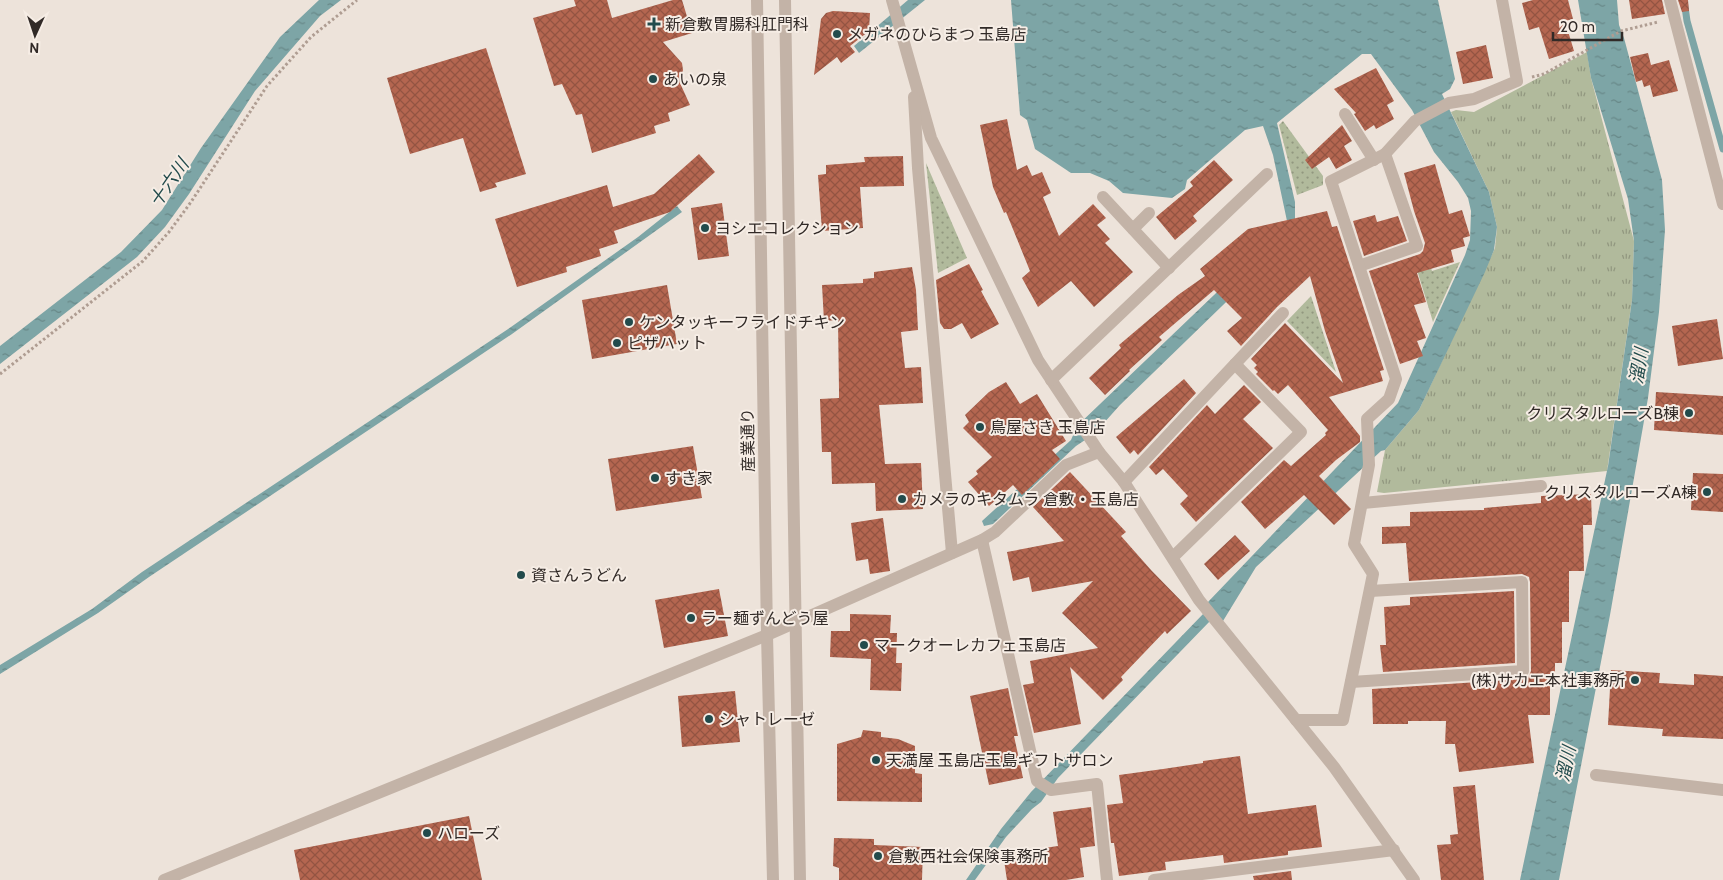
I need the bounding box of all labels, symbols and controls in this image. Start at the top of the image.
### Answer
north arrow [10,10,60,60]
scale bar [1553,10,1622,42]
place label: 新倉敷胃腸科肛門科 [665,15,809,34]
marker: 新倉敷胃腸科肛門科 [647,17,661,31]
text: 20 m [1560,18,1595,36]
place label: メガネのひらまつ 玉島店 [847,25,1027,44]
marker: メガネのひらまつ 玉島店 [831,28,843,40]
text: N [29,39,40,57]
place label: あいの泉 [663,70,727,89]
marker: あいの泉 [647,73,659,85]
water label: 十六川 [145,153,195,211]
place label: ヨシエコレクション [715,219,859,238]
marker: ヨシエコレクション [699,222,711,234]
place label: ケンタッキーフライドチキン [639,313,845,332]
marker: ケンタッキーフライドチキン [623,316,635,328]
place label: ピザハット [627,334,707,353]
marker: ピザハット [611,337,623,349]
water label: 溜川 [1625,345,1653,385]
place label: クリスタルローズB棟 [1526,404,1679,423]
marker: クリスタルローズB棟 [1683,407,1695,419]
street label: 産業通り [738,408,758,472]
place label: 鳥屋さき 玉島店 [990,418,1106,437]
marker: 鳥屋さき 玉島店 [974,421,986,433]
place label: すき家 [665,469,713,488]
marker: すき家 [649,472,661,484]
place label: クリスタルローズA棟 [1544,483,1697,502]
marker: クリスタルローズA棟 [1701,486,1713,498]
place label: カメラのキタムラ 倉敷・玉島店 [912,490,1139,509]
marker: カメラのキタムラ 倉敷・玉島店 [896,493,908,505]
place label: 資さんうどん [531,566,627,585]
marker: 資さんうどん [515,569,527,581]
place label: ラー麺ずんどう屋 [701,609,829,628]
marker: ラー麺ずんどう屋 [685,612,697,624]
place label: マークオーレカフェ玉島店 [874,636,1066,655]
marker: マークオーレカフェ玉島店 [858,639,870,651]
place label: (株)サカエ本社事務所 [1471,671,1625,690]
marker: (株)サカエ本社事務所 [1629,674,1641,686]
place label: シャトレーゼ [719,710,815,729]
marker: シャトレーゼ [703,713,715,725]
water label: 溜川 [1551,742,1581,784]
place label: 天満屋 玉島店玉島ギフトサロン [886,751,1114,770]
marker: 天満屋 玉島店玉島ギフトサロン [870,754,882,766]
place label: ハローズ [437,824,500,843]
marker: ハローズ [421,827,433,839]
place label: 倉敷西社会保険事務所 [888,847,1048,866]
marker: 倉敷西社会保険事務所 [872,850,884,862]

